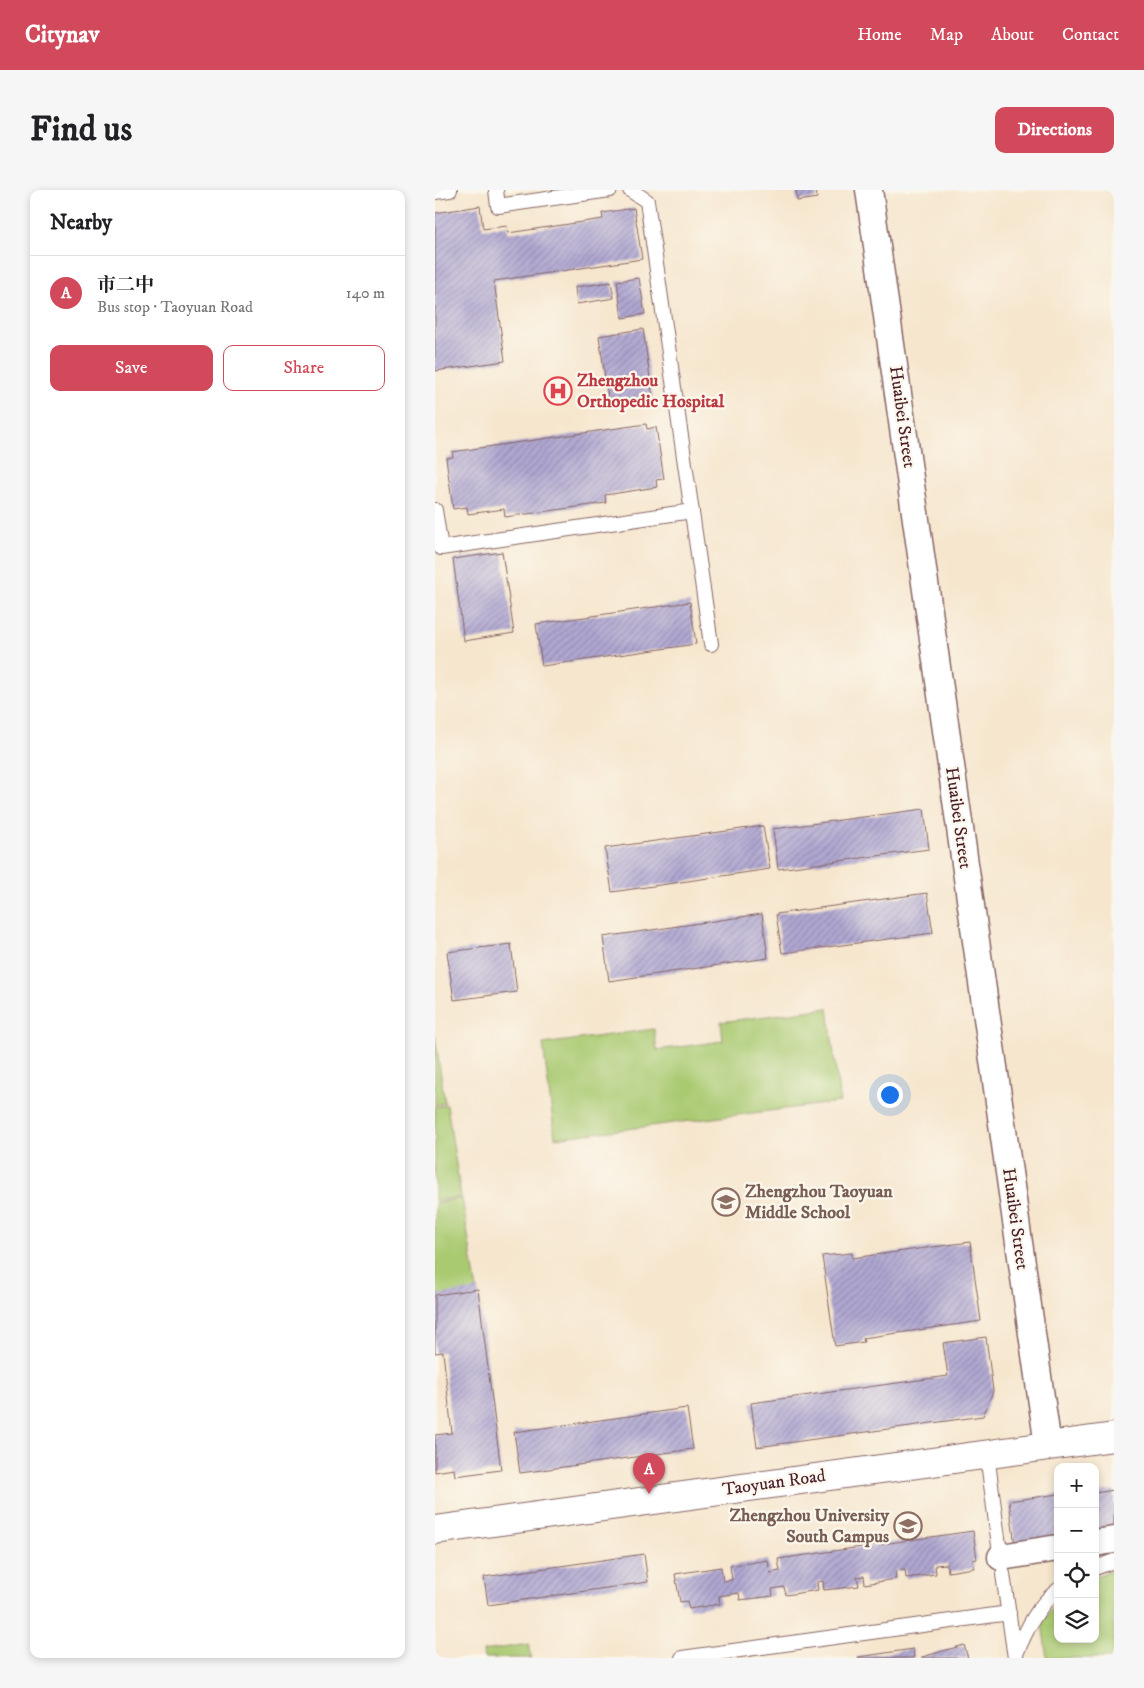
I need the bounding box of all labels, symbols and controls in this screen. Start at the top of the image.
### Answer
text: Citynav [25,20,99,50]
text: Home [857,24,902,46]
text: Map [930,24,963,46]
text: About [991,24,1034,46]
text: Contact [1062,24,1119,46]
button: Directions [995,107,1114,153]
text: Find us [30,108,132,152]
text: Nearby [50,210,112,236]
text: 市二中 [97,274,154,297]
text: A [61,283,71,303]
text: 140 m [346,283,385,303]
text: Bus stop · Taoyuan Road [97,297,253,317]
button: Save [50,345,213,391]
button: Share [223,345,385,391]
street label: Huaibei Street [884,365,920,470]
place label: Zhengzhou Orthopedic Hospital [577,370,725,413]
hospital icon: Zhengzhou Orthopedic Hospital [543,376,573,406]
street label: Huaibei Street [940,766,976,871]
your location [877,1082,903,1108]
street label: Huaibei Street [997,1167,1033,1272]
place label: Zhengzhou Taoyuan Middle School [745,1181,893,1224]
school or university icon: Zhengzhou Taoyuan Middle School [711,1187,741,1217]
pin: A [633,1453,665,1494]
map controls [1054,1463,1099,1643]
button: + [1054,1463,1099,1508]
street label: Taoyuan Road [721,1465,827,1501]
place label: Zhengzhou University South Campus [729,1505,889,1548]
button: − [1054,1508,1099,1553]
school or university icon: Zhengzhou University South Campus [893,1511,923,1541]
button: locate [1054,1553,1099,1598]
button: layers [1054,1598,1099,1643]

